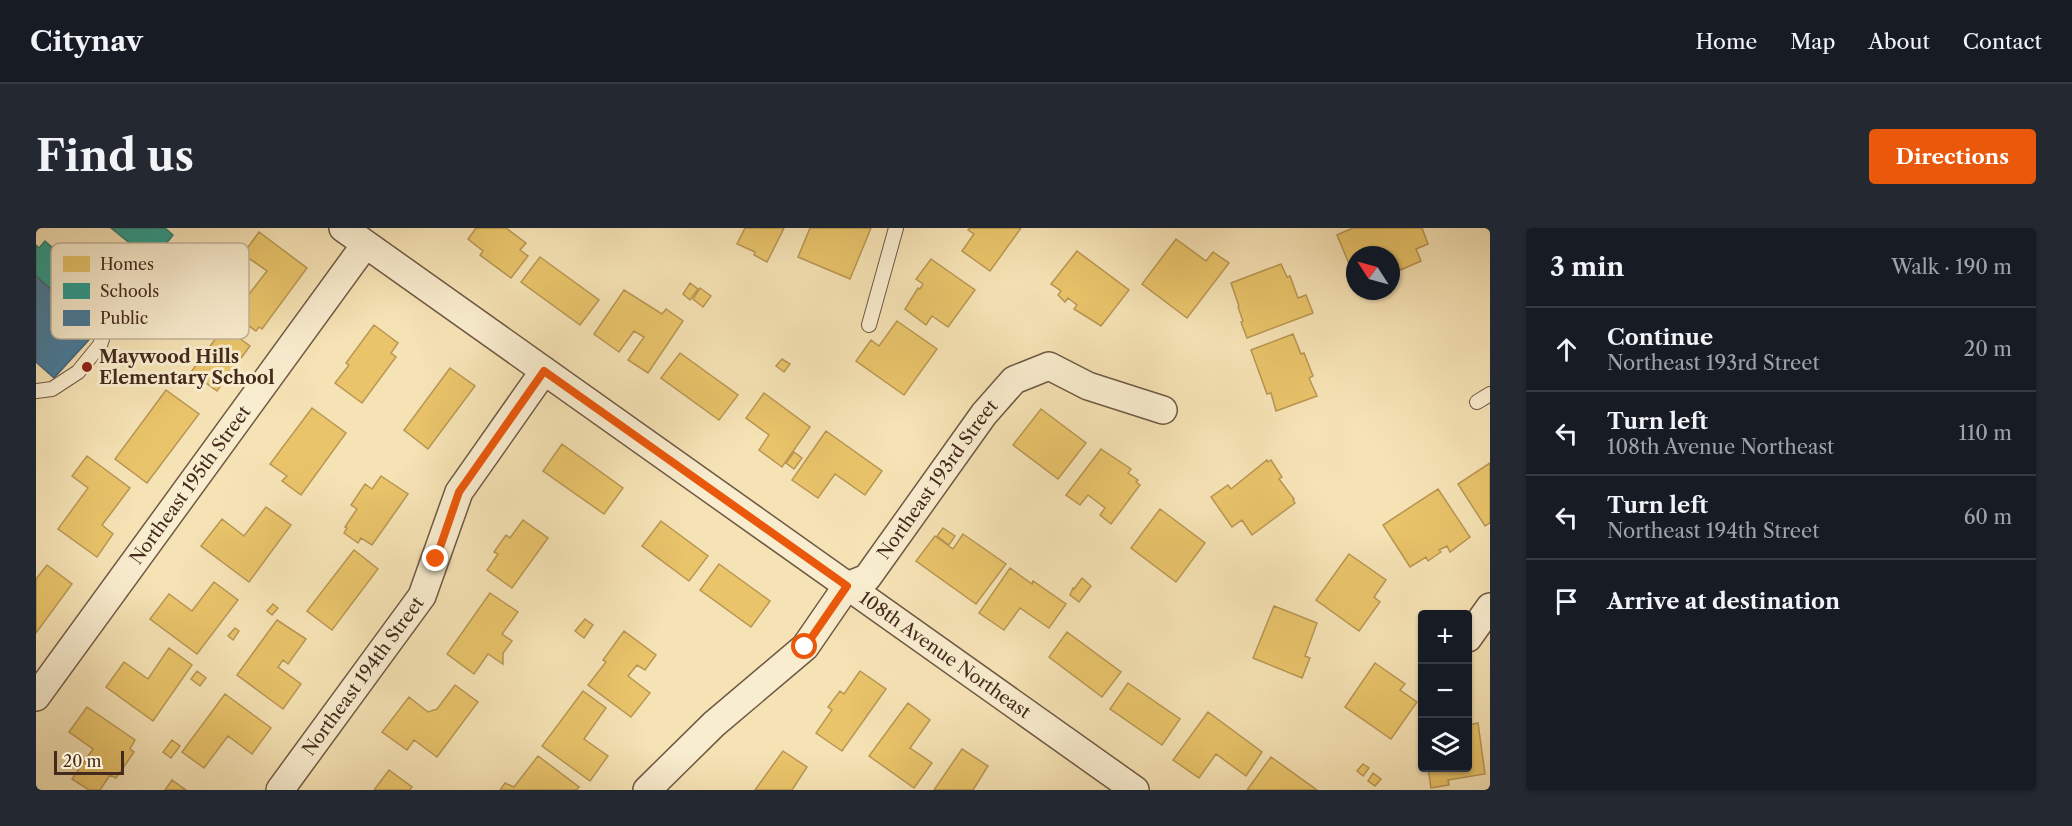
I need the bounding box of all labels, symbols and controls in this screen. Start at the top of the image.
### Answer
text: Citynav [30,24,143,58]
text: Home [1696,29,1757,54]
text: Map [1790,29,1835,54]
text: About [1868,29,1930,54]
text: Contact [1963,29,2042,54]
button: Directions [1869,129,2036,184]
text: Find us [36,130,194,182]
legend [51,243,249,339]
north arrow [1346,246,1400,300]
text: 3 min [1550,251,1624,283]
text: Homes [100,254,154,274]
text: Walk · 190 m [1891,255,2012,279]
text: Schools [100,281,159,301]
text: Public [100,308,148,328]
text: Continue [1607,324,1713,351]
icon: ahead [1550,333,1583,366]
text: 20 m [1964,337,2012,361]
place label: Maywood Hills Elementary School [99,346,275,389]
text: Northeast 193rd Street [1607,351,1820,375]
marker: Maywood Hills Elementary School [80,360,94,374]
street label: Northeast 193rd Street [873,395,1003,564]
street label: Northeast 195th Street [125,401,256,569]
text: Turn left [1607,408,1708,435]
icon: left [1550,417,1583,450]
text: 110 m [1959,421,2012,445]
text: 108th Avenue Northeast [1607,435,1834,459]
text: Turn left [1607,492,1708,519]
icon: left [1550,501,1583,534]
text: 60 m [1964,505,2012,529]
text: Northeast 194th Street [1607,519,1819,543]
route end [422,545,448,571]
icon: arrive [1550,585,1583,618]
street label: 108th Avenue Northeast [855,587,1035,724]
text: Arrive at destination [1607,588,1840,615]
street label: Northeast 194th Street [298,592,429,760]
map controls [1418,610,1472,772]
button: + [1418,610,1472,664]
route start [791,633,817,659]
button: − [1418,664,1472,718]
button: layers [1418,718,1472,772]
scale bar [54,748,124,776]
text: 20 m [63,751,102,771]

